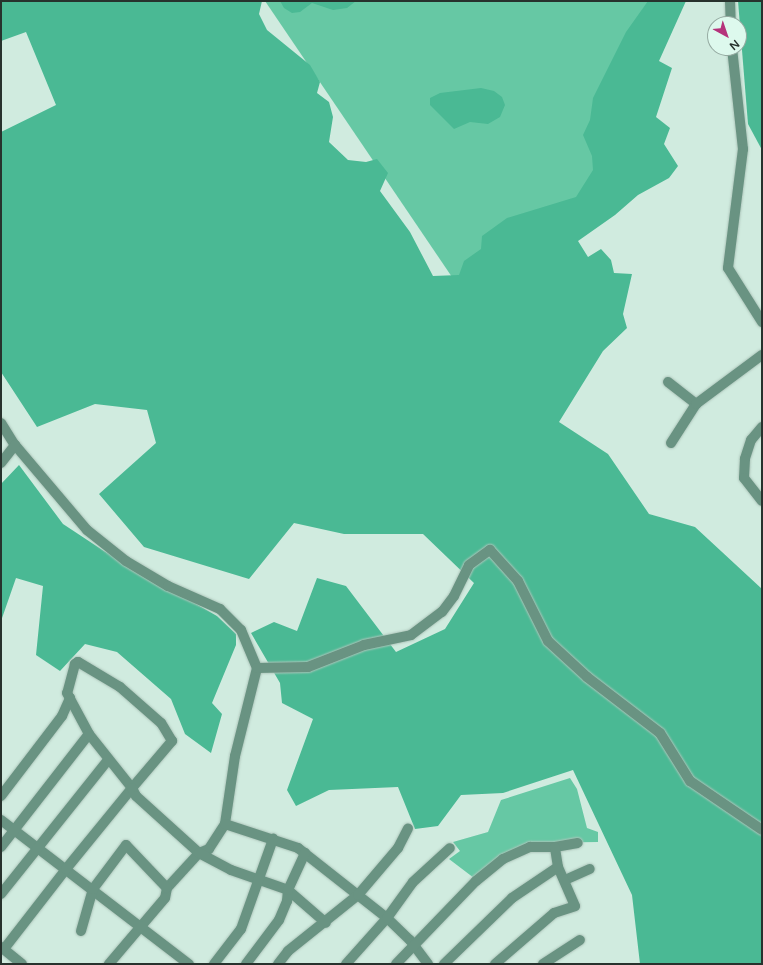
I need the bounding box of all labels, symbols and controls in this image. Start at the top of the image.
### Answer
north arrow [707,16,747,56]
text: N [727,37,742,53]

